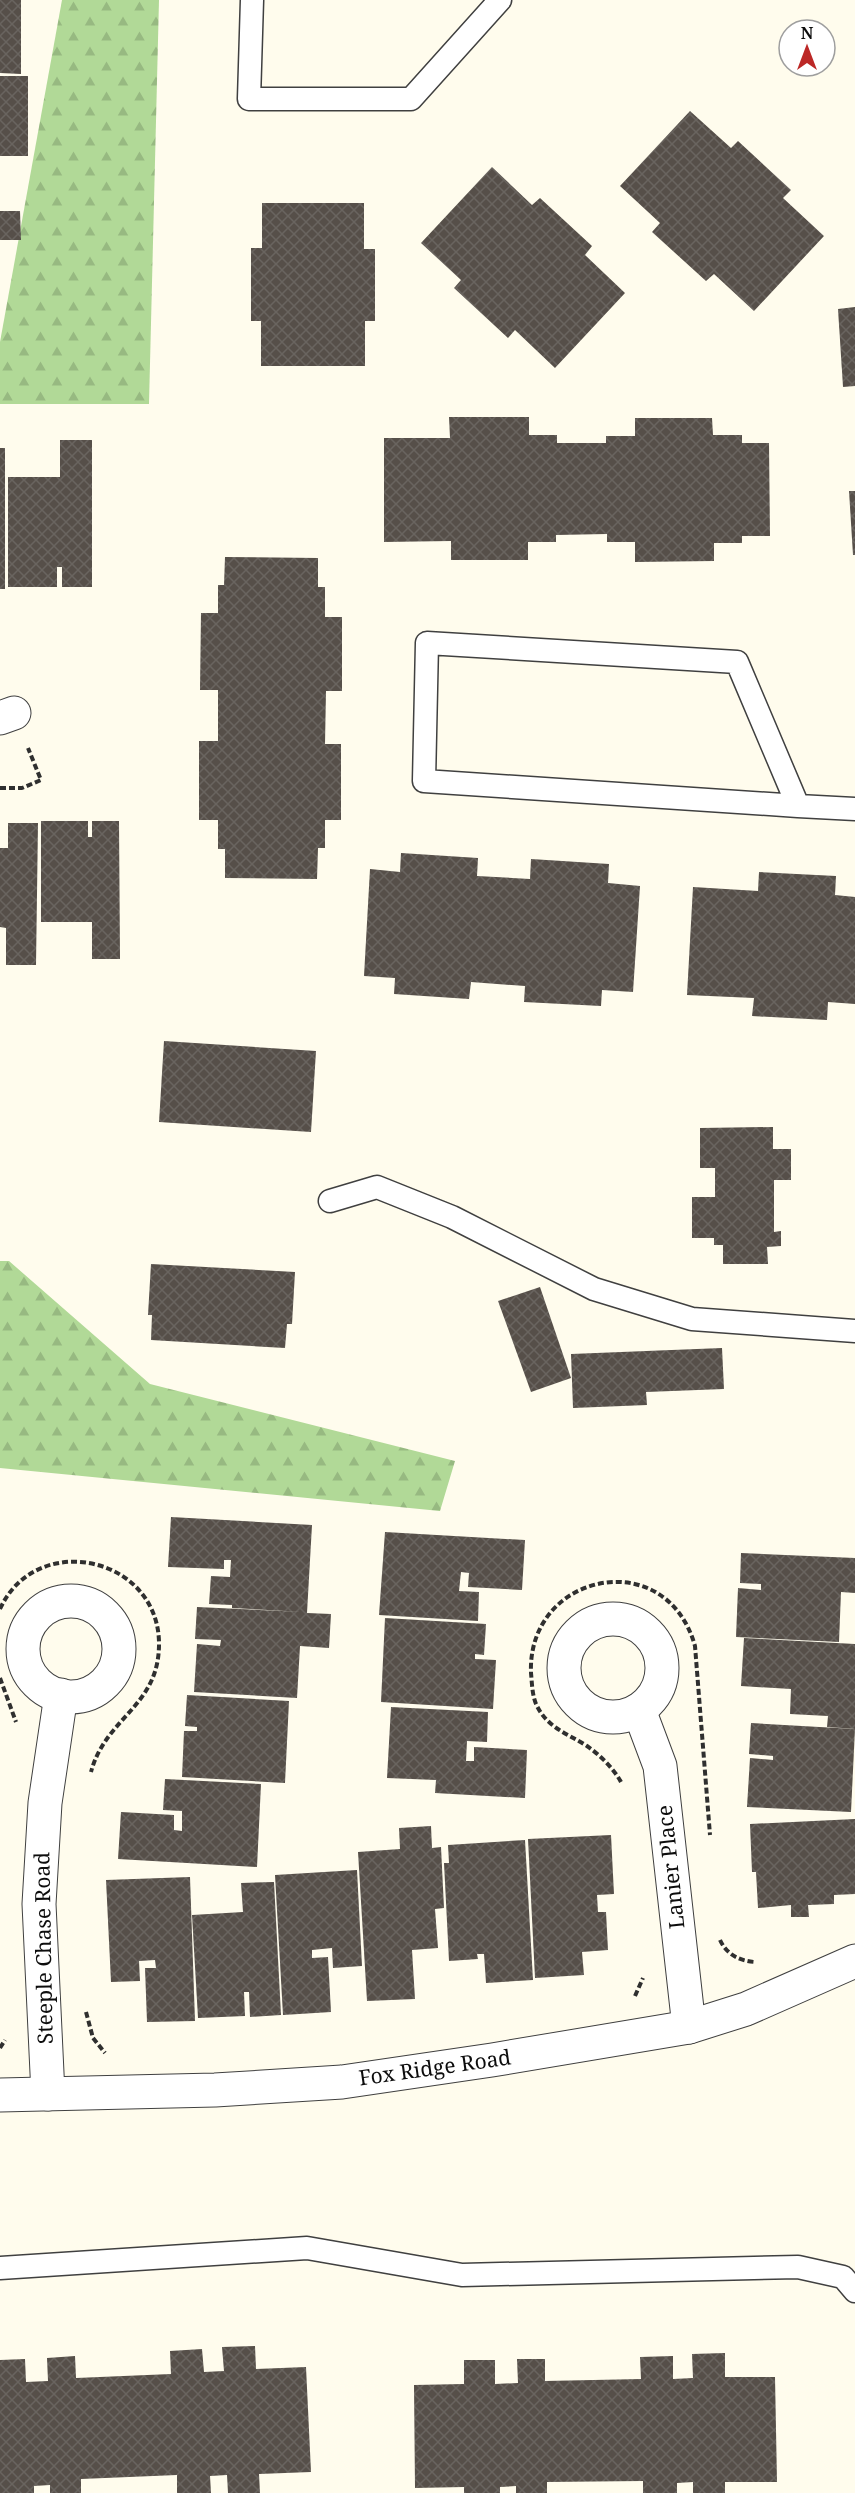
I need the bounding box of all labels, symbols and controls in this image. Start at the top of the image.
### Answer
north arrow [777,18,837,78]
text: N [801,22,814,44]
street label: Lanier Place [650,1804,690,1930]
street label: Steeple Chase Road [27,1852,59,2044]
street label: Fox Ridge Road [357,2042,513,2092]

